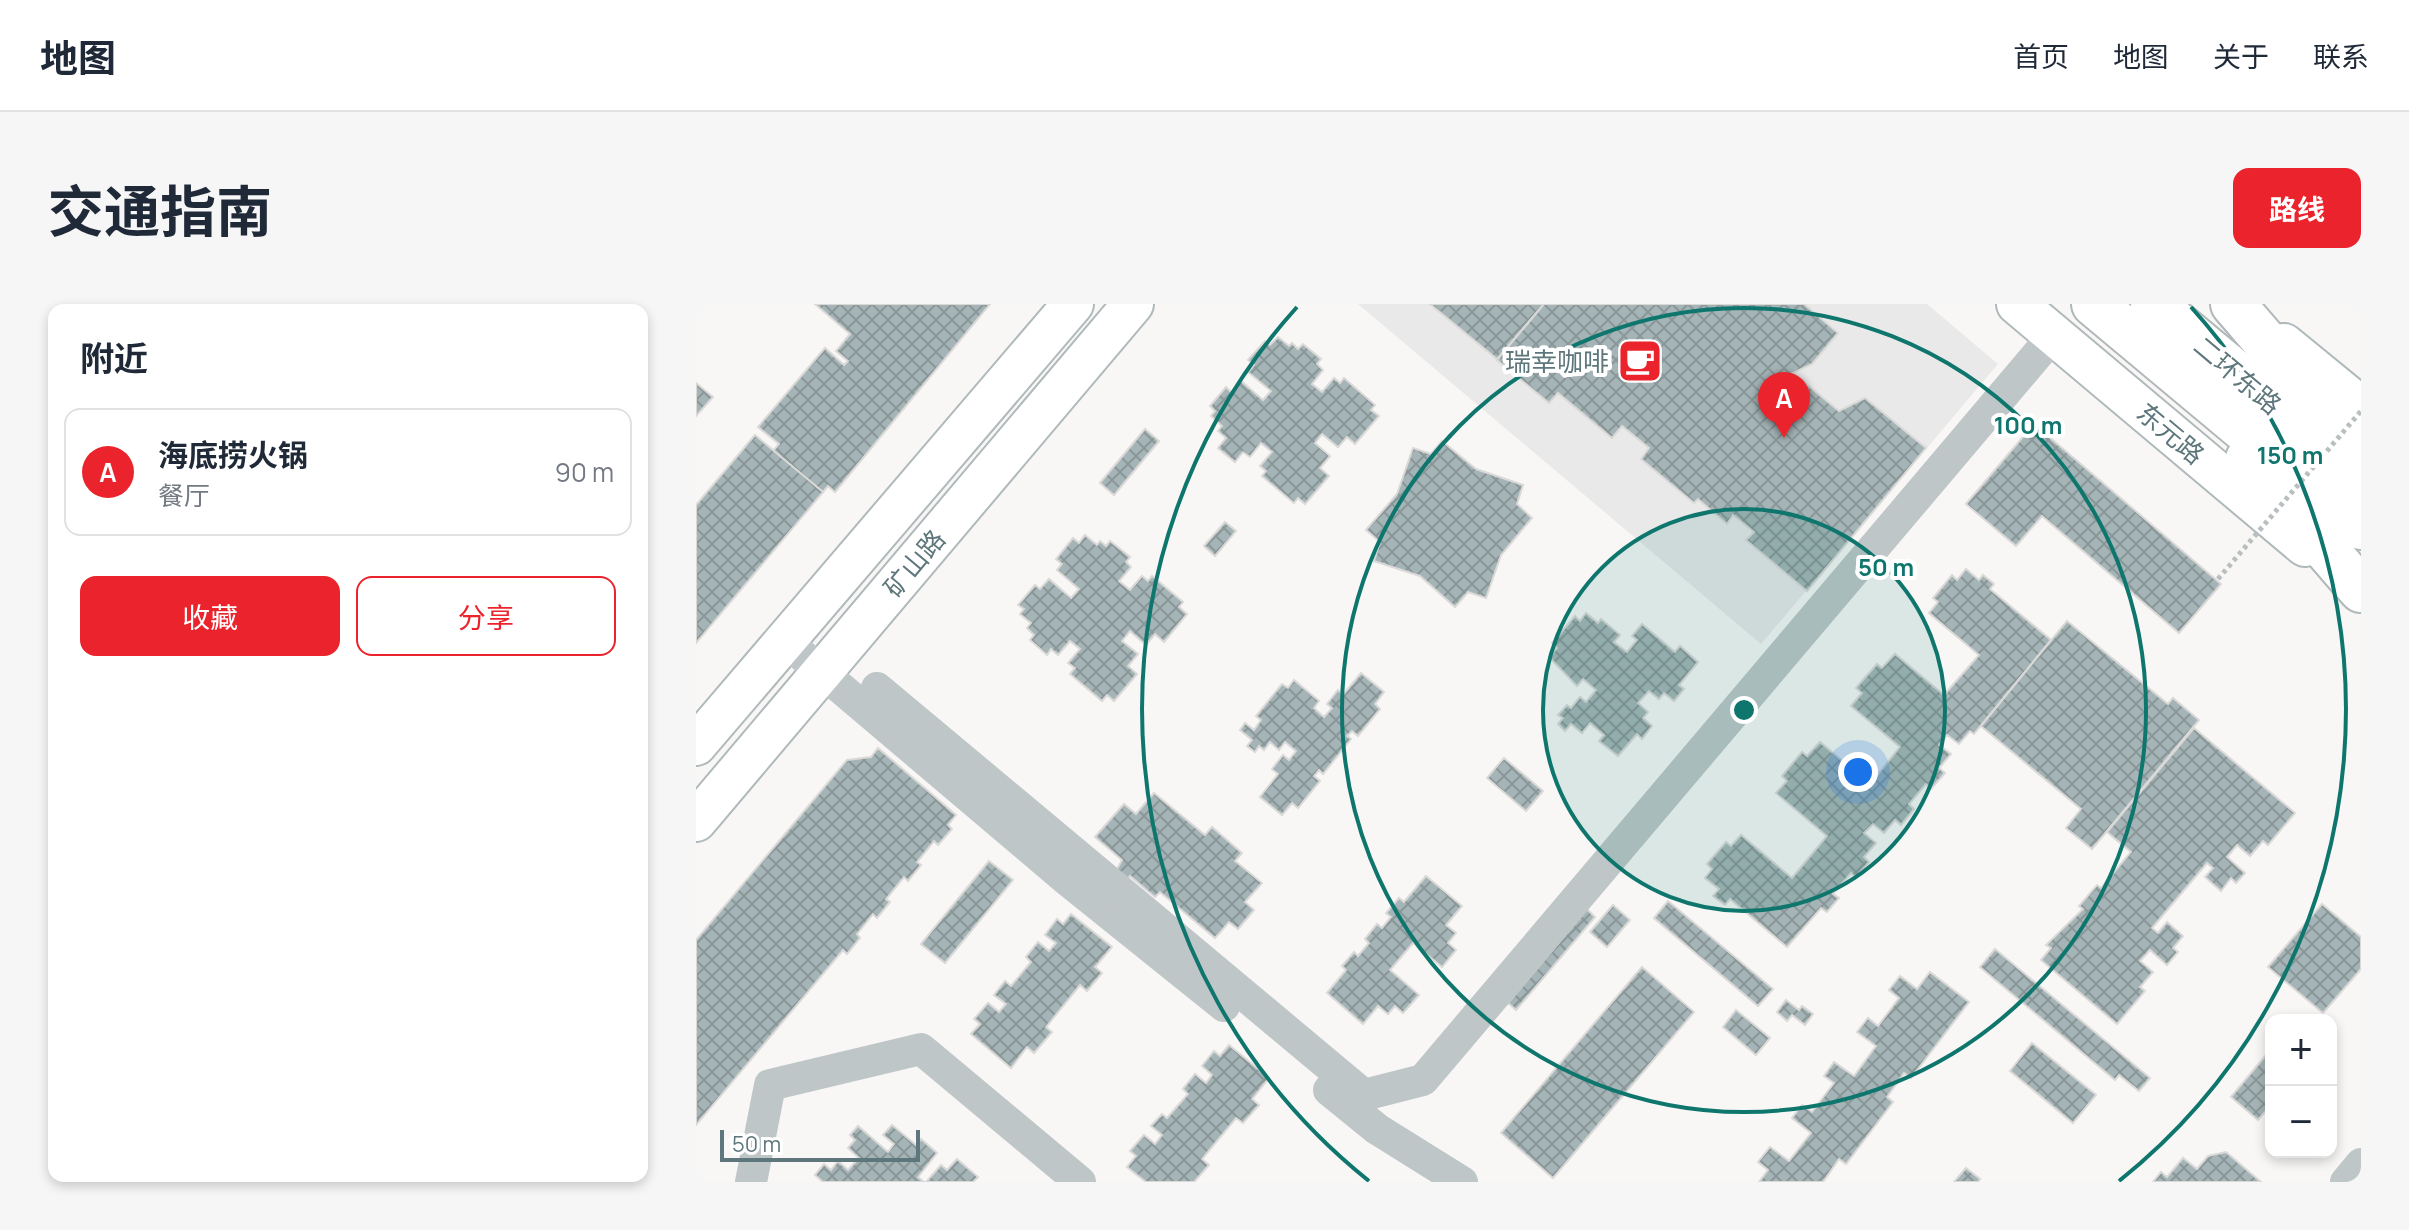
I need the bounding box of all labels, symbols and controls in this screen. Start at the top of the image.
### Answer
text: 地图 [40,31,116,83]
text: 首页 [2013,37,2069,75]
text: 地图 [2113,37,2169,75]
text: 关于 [2213,37,2269,75]
text: 联系 [2313,37,2369,75]
button: 路线 [2233,168,2361,248]
text: 交通指南 [48,172,272,249]
street label: 二环东路 [2187,328,2289,422]
text: 附近 [80,335,148,381]
cafe icon: 瑞幸咖啡 [1616,337,1664,385]
place label: 瑞幸咖啡 [1505,343,1609,379]
pin: A [1758,372,1810,438]
street label: 东元路 [2130,394,2212,472]
text: 100 m [1994,408,2062,441]
text: 海底捞火锅 [158,434,308,475]
text: 150 m [2257,438,2323,471]
text: A [99,454,117,490]
text: 90 m [555,454,614,490]
text: 餐厅 [158,477,210,513]
street label: 矿山路 [875,522,953,604]
text: 50 m [1858,550,1914,583]
button: 收藏 [80,576,340,656]
button: 分享 [356,576,616,656]
centre of rings [1730,696,1758,724]
your location [1838,752,1878,792]
map controls [2265,1014,2337,1158]
button: + [2265,1014,2337,1086]
button: − [2265,1086,2337,1158]
scale bar [720,1126,920,1162]
text: 50 m [732,1129,781,1159]

